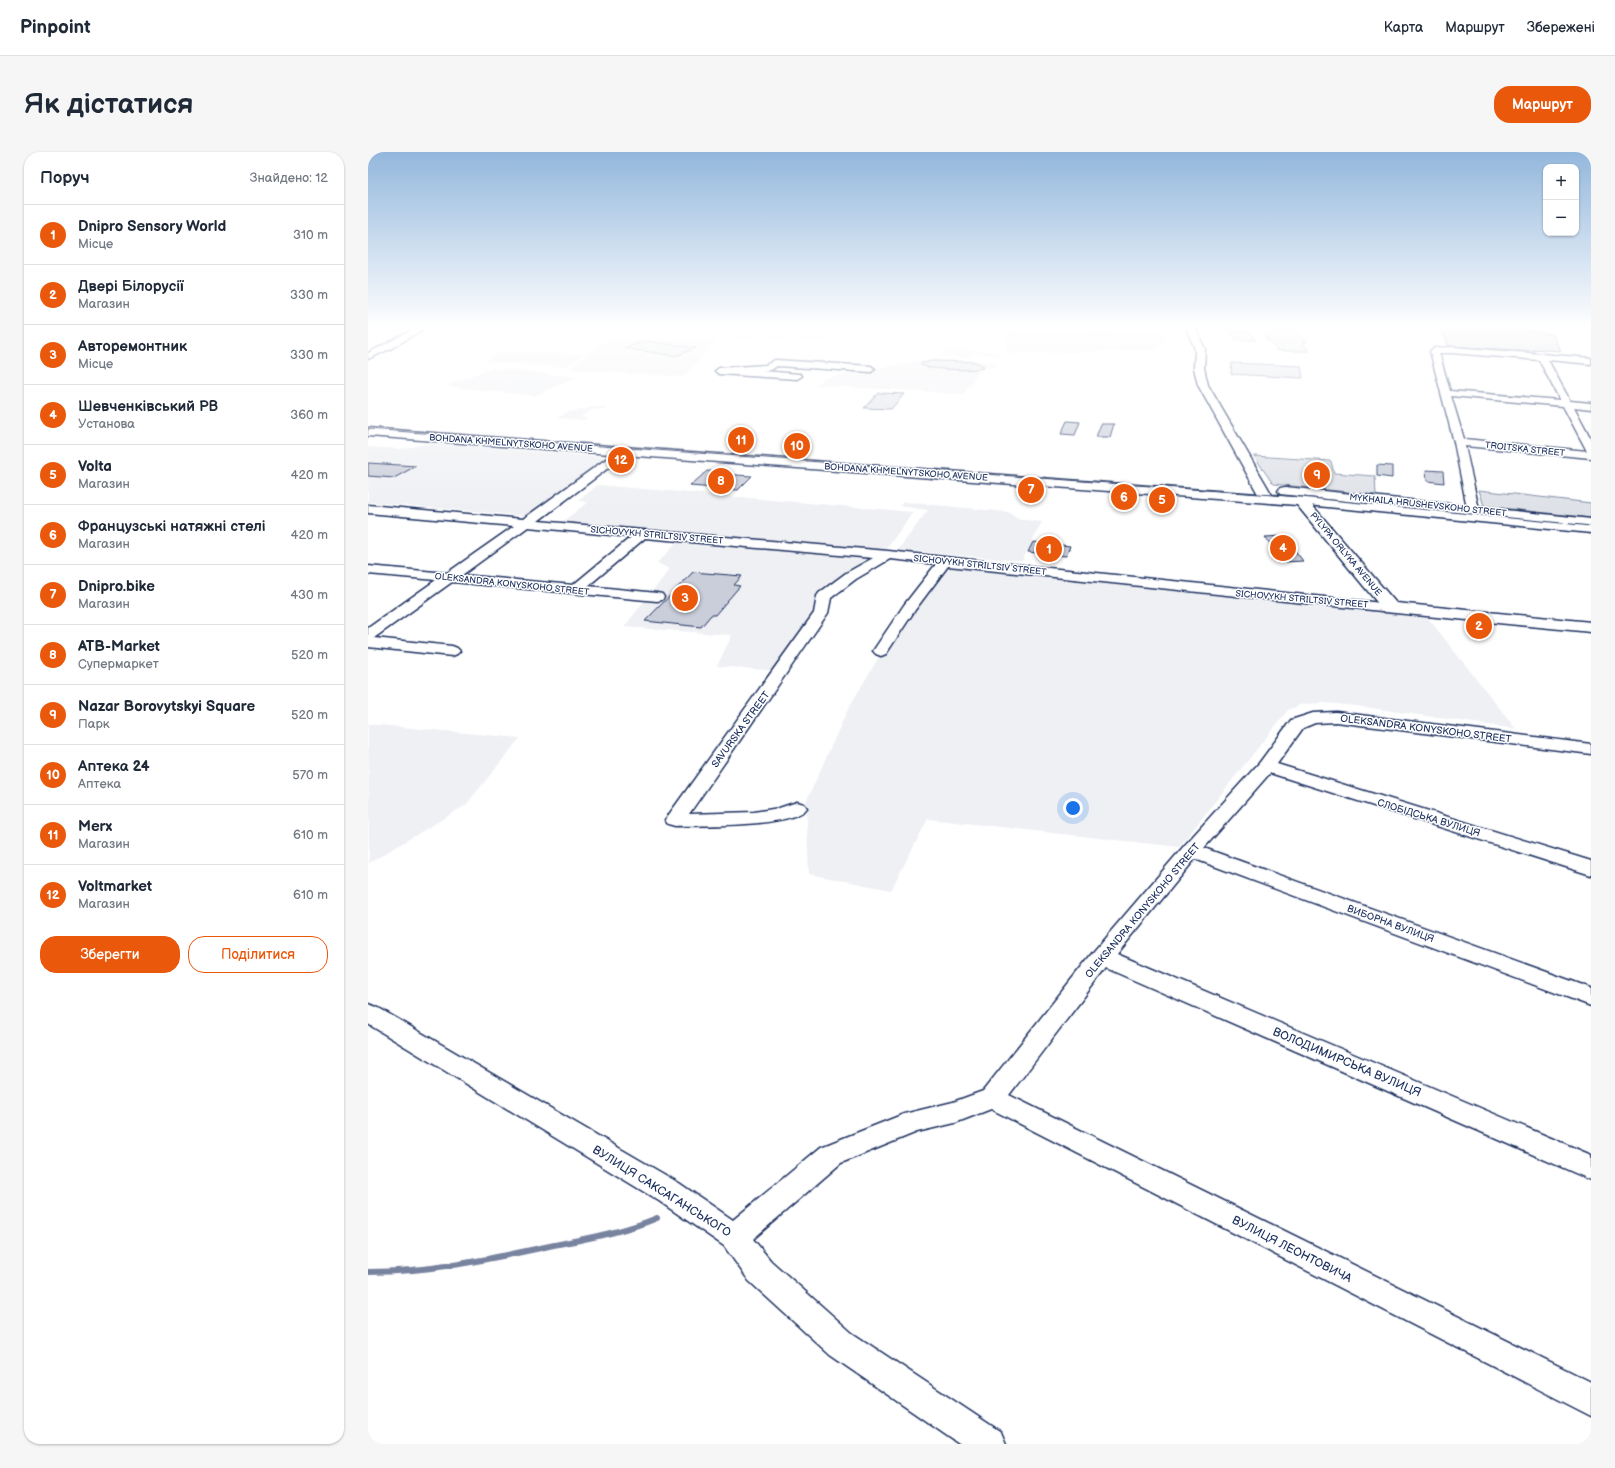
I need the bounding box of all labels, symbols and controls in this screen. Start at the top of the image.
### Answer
text: Pinpoint [20,16,91,39]
text: Карта [1384,19,1423,36]
text: Маршрут [1445,19,1505,36]
text: Збережені [1527,19,1595,36]
button: Маршрут [1494,86,1591,123]
text: Як дістатися [24,88,193,121]
map controls [1543,164,1579,236]
button: + [1543,164,1579,200]
text: Поруч [40,168,90,188]
text: Знайдено: 12 [250,170,328,186]
button: − [1543,200,1579,236]
text: Dnipro Sensory World [78,217,226,236]
text: 1 [50,227,56,243]
text: 310 m [293,227,328,243]
text: Місце [78,236,113,252]
text: Двері Білорусії [78,277,184,296]
text: 2 [49,287,57,303]
text: 330 m [290,287,328,303]
text: Магазин [78,296,130,312]
text: Авторемонтник [78,337,187,356]
text: 3 [49,347,57,363]
text: 330 m [290,347,328,363]
text: Місце [78,356,113,372]
text: Шевченківський РВ [78,397,218,416]
text: 4 [49,407,57,423]
text: 360 m [290,407,328,423]
text: Установа [78,416,135,432]
pin: 11 [728,425,754,455]
pin: 10 [784,431,810,461]
street label: BOHDANA KHMELNYTSKOHO AVENUE [429,432,593,455]
street label: TROITSKA STREET [1484,440,1566,459]
pin: 12 [608,445,634,475]
text: Volta [78,457,112,476]
pin: 9 [1304,460,1330,490]
street label: BOHDANA KHMELNYTSKOHO AVENUE [824,461,988,484]
pin: 8 [708,466,734,496]
text: 5 [49,467,57,483]
text: 420 m [290,467,328,483]
pin: 7 [1018,475,1044,505]
text: Магазин [78,476,130,492]
pin: 6 [1111,482,1137,512]
pin: 5 [1149,485,1175,515]
street label: MYKHAILA HRUSHEVSKOHO STREET [1349,492,1508,519]
street label: PYLYPA ORLYKA AVENUE [1307,510,1384,598]
text: Французські натяжні стелі [78,517,266,536]
street label: SICHOVYKH STRILTSIV STREET [590,524,724,547]
text: 6 [49,527,57,543]
text: 420 m [290,527,328,543]
pin: 4 [1270,533,1296,563]
pin: 1 [1036,534,1062,564]
text: Магазин [78,536,130,552]
street label: SICHOVYKH STRILTSIV STREET [913,553,1047,578]
street label: OLEKSANDRA KONYSKOHO STREET [434,571,590,598]
text: Dnipro.bike [78,577,155,596]
pin: 3 [672,583,698,613]
text: 7 [49,587,57,603]
text: 430 m [290,587,328,603]
street label: SICHOVYKH STRILTSIV STREET [1235,588,1369,611]
text: Магазин [78,596,130,612]
pin: 2 [1466,611,1492,641]
text: ATB-Market [78,637,160,656]
text: 8 [49,647,57,663]
text: 520 m [291,647,328,663]
text: Супермаркет [78,656,159,672]
street label: SAVURSKA STREET [709,689,772,770]
text: Nazar Borovytskyi Square [78,697,255,716]
text: 9 [49,707,57,723]
text: 520 m [291,707,328,723]
street label: OLEKSANDRA KONYSKOHO STREET [1340,713,1512,745]
text: Парк [78,716,110,732]
text: Аптека 24 [78,757,150,776]
text: 10 [46,767,60,783]
text: 570 m [292,767,328,783]
text: Аптека [78,776,121,792]
street label: СЛОБІДСЬКА ВУЛИЦЯ [1376,797,1482,839]
your location [1063,798,1083,818]
text: Merx [78,817,112,836]
text: 11 [48,827,58,843]
text: 610 m [293,827,328,843]
text: Магазин [78,836,130,852]
street label: OLEKSANDRA KONYSKOHO STREET [1083,841,1203,980]
text: Voltmarket [78,877,152,896]
text: 12 [46,887,60,903]
text: 610 m [293,887,328,903]
text: Магазин [78,896,130,912]
street label: ВИБОРНА ВУЛИЦЯ [1346,903,1436,945]
button: Зберегти [40,936,180,973]
button: Поділитися [188,936,328,973]
street label: ВОЛОДИМИРСЬКА ВУЛИЦЯ [1270,1024,1423,1101]
street label: ВУЛИЦЯ САКСАГАНСЬКОГО [590,1142,734,1241]
street label: ВУЛИЦЯ ЛЕОНТОВИЧА [1229,1213,1355,1287]

